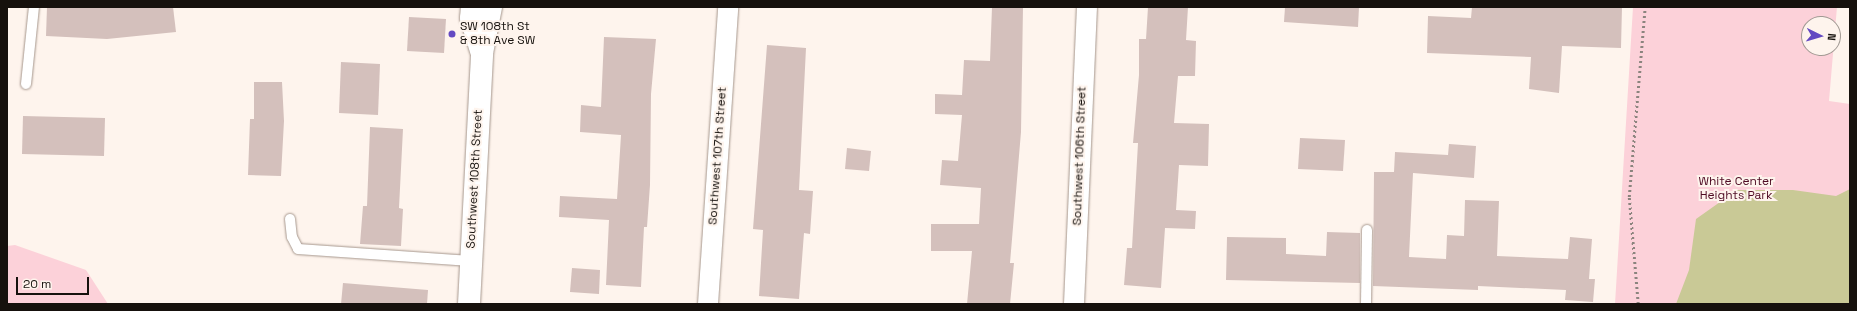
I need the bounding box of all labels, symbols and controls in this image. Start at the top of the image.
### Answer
north arrow [1801,16,1841,56]
place label: SW 108th St & 8th Ave SW [460,20,535,48]
marker: SW 108th St & 8th Ave SW [447,29,457,39]
text: N [1825,33,1839,41]
street label: Southwest 106th Street [1070,86,1090,226]
street label: Southwest 107th Street [706,87,730,225]
street label: Southwest 108th Street [464,109,486,249]
park label: White Center Heights Park [1698,175,1774,203]
scale bar [18,269,91,295]
text: 20 m [23,276,51,292]

